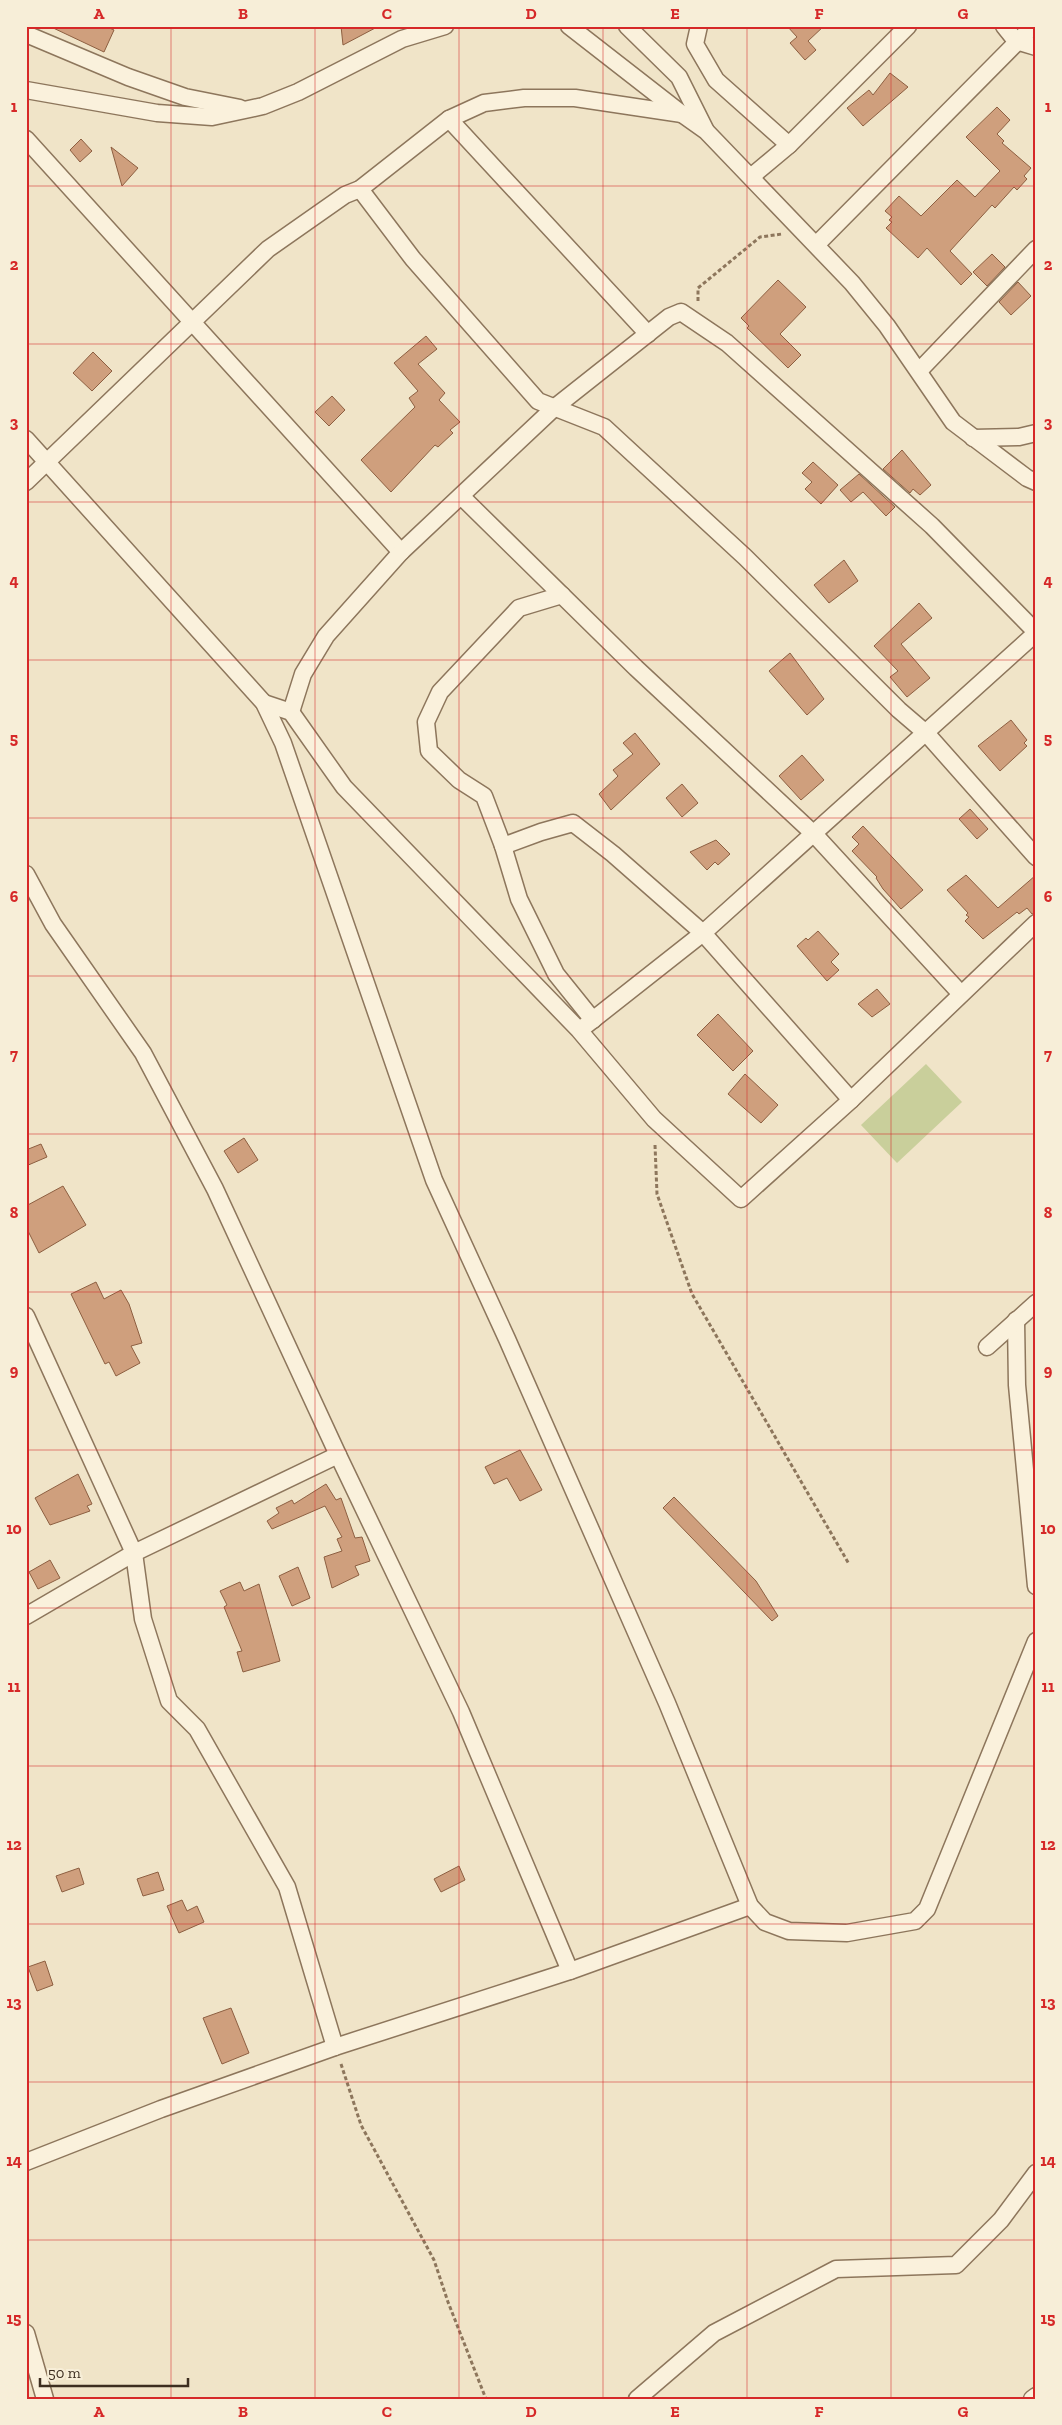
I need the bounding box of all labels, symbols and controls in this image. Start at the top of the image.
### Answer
text: A [94,4,105,23]
text: B [238,4,248,23]
text: C [382,4,392,23]
text: D [525,4,537,23]
text: E [670,4,680,23]
text: F [814,4,824,23]
text: G [958,4,969,23]
text: 1 [11,97,18,116]
text: 1 [1045,97,1052,116]
text: 2 [10,255,19,274]
text: 2 [1044,255,1053,274]
text: 3 [10,413,19,432]
text: 3 [1044,413,1053,432]
text: 4 [9,571,19,590]
text: 4 [1043,571,1053,590]
text: 5 [10,729,18,748]
text: 5 [1044,729,1052,748]
text: 6 [10,887,19,906]
text: 6 [1044,887,1053,906]
text: 7 [10,1045,18,1064]
text: 7 [1044,1045,1052,1064]
text: 8 [10,1203,19,1222]
text: 8 [1044,1203,1053,1222]
text: 9 [10,1361,19,1380]
text: 9 [1044,1361,1053,1380]
text: 10 [6,1519,22,1538]
text: 10 [1040,1519,1056,1538]
text: 11 [8,1677,21,1696]
text: 11 [1042,1677,1055,1696]
text: 12 [6,1835,22,1854]
text: 12 [1040,1835,1056,1854]
text: 13 [7,1993,22,2012]
text: 13 [1041,1993,1056,2012]
text: 14 [6,2151,22,2170]
text: 14 [1040,2151,1056,2170]
text: 15 [7,2309,21,2328]
text: 15 [1041,2309,1055,2328]
scale bar [40,2355,188,2387]
text: 50 m [48,2364,81,2382]
text: A [94,2402,105,2421]
text: B [238,2402,248,2421]
text: C [382,2402,392,2421]
text: D [525,2402,537,2421]
text: E [670,2402,680,2421]
text: F [814,2402,824,2421]
text: G [958,2402,969,2421]

